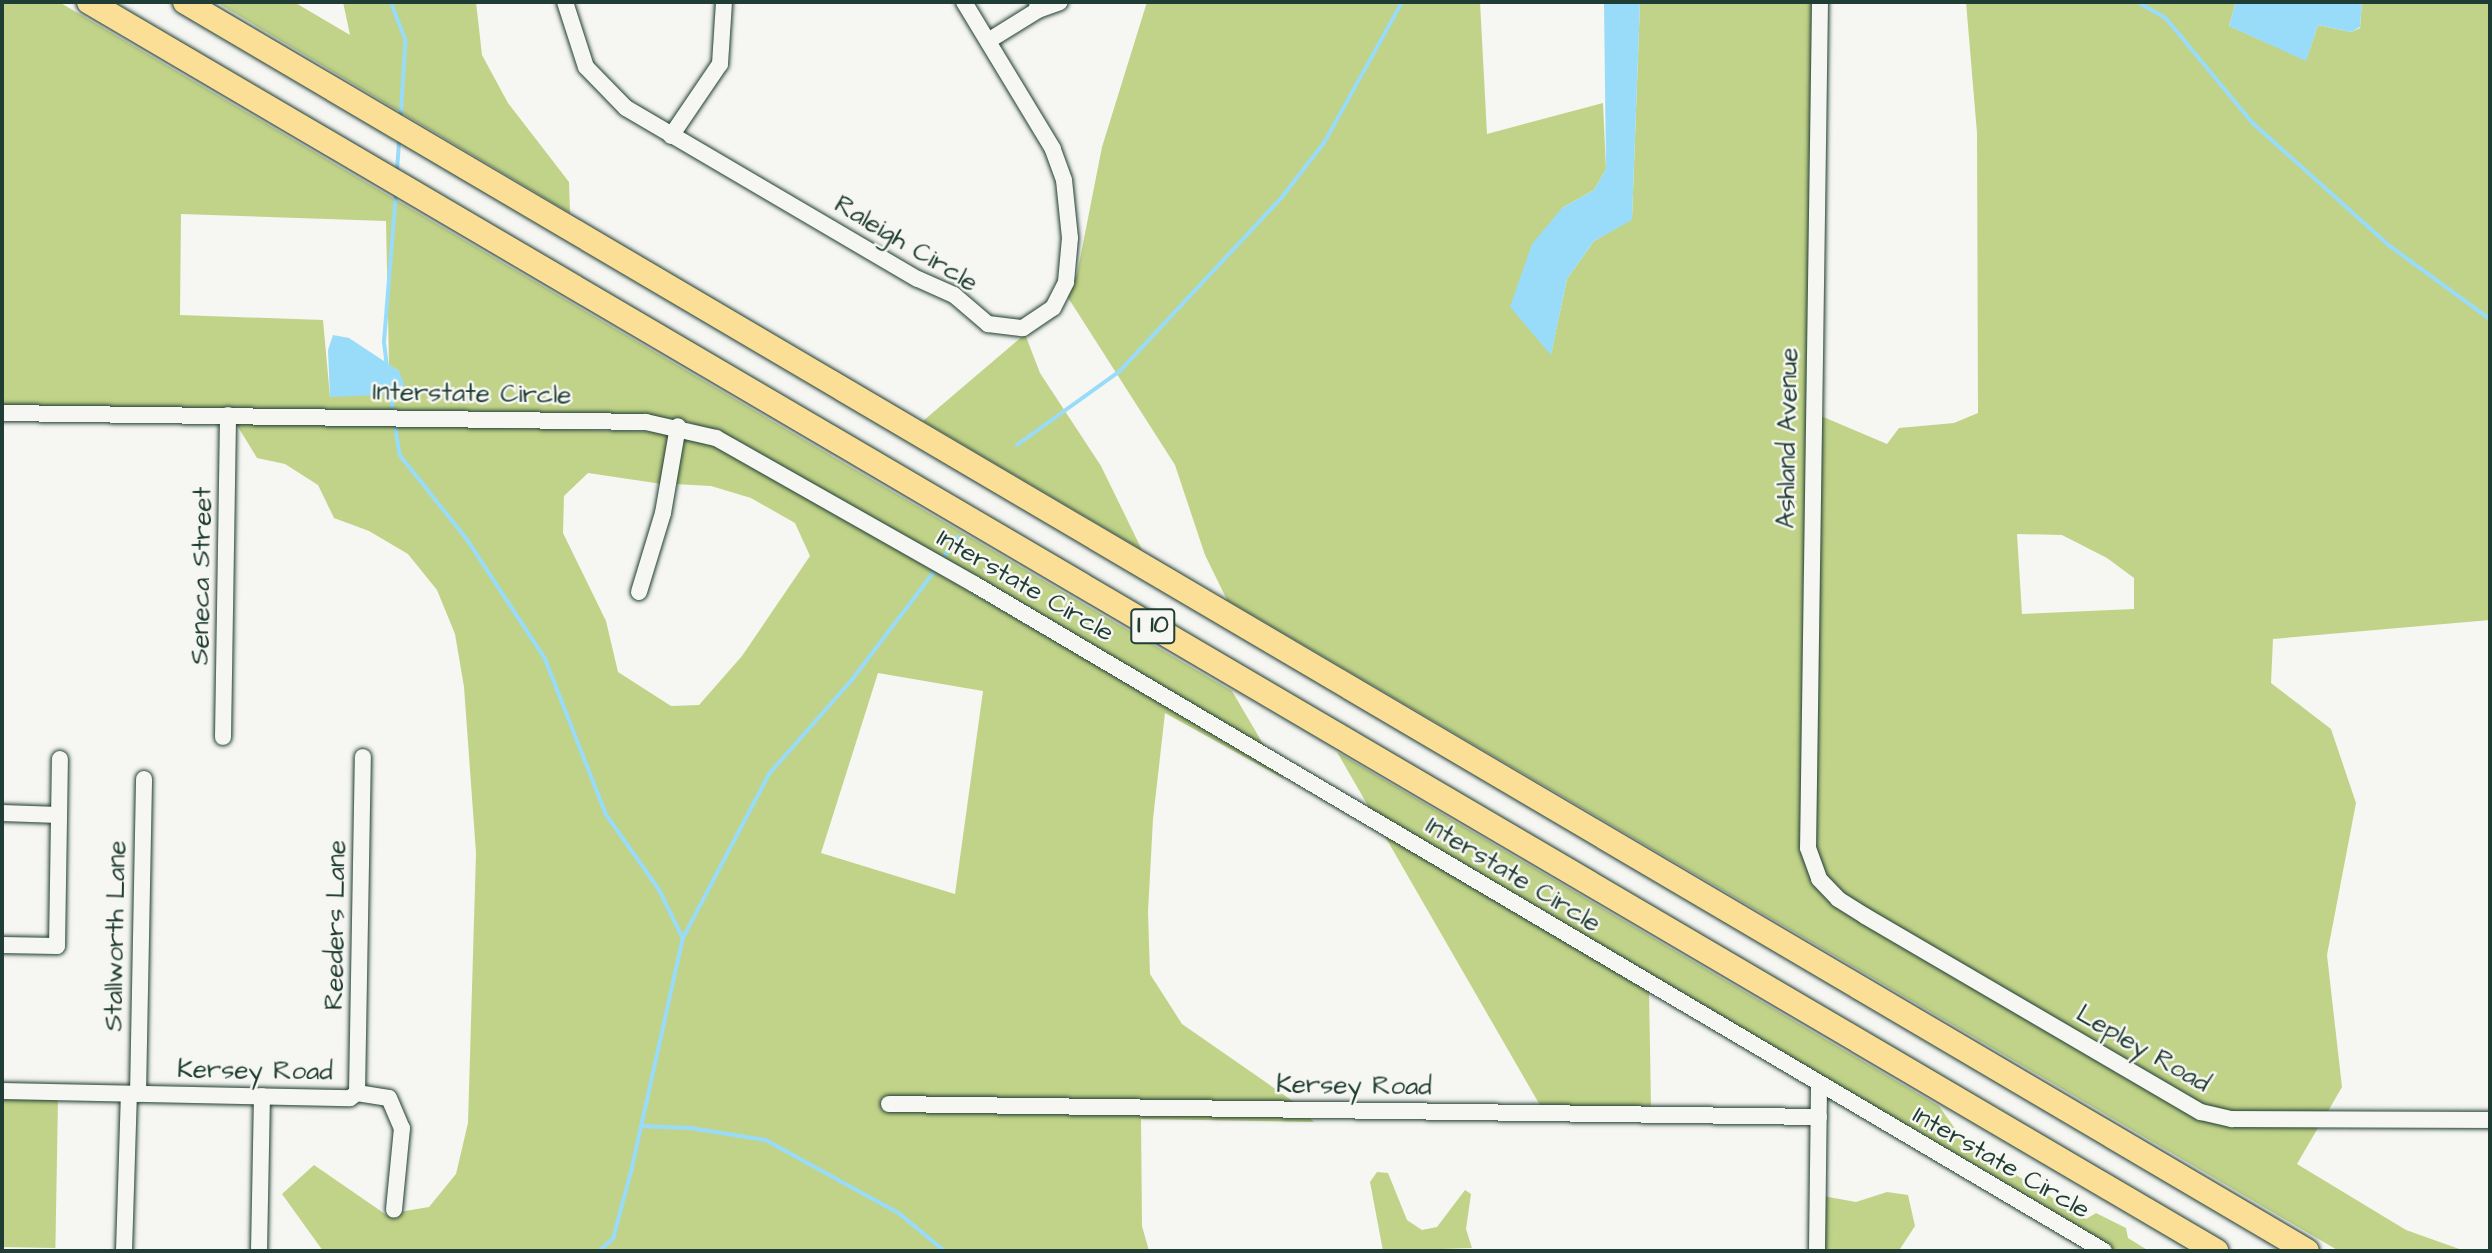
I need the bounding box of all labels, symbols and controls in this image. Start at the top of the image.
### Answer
street label: Raleigh Circle [829,189,983,299]
street label: Ashland Avenue [1771,347,1805,529]
street label: Interstate Circle [372,377,572,411]
street label: Seneca Street [185,487,219,665]
street label: Interstate Circle [931,523,1119,649]
road number: I 10 [1130,606,1176,646]
street label: Interstate Circle [1420,810,1606,940]
street label: Stallworth Lane [99,840,133,1032]
street label: Reeders Lane [319,840,353,1010]
street label: Lepley Road [2071,998,2215,1100]
street label: Kersey Road [177,1054,333,1088]
street label: Kersey Road [1276,1069,1432,1103]
street label: Interstate Circle [1907,1100,2095,1226]

